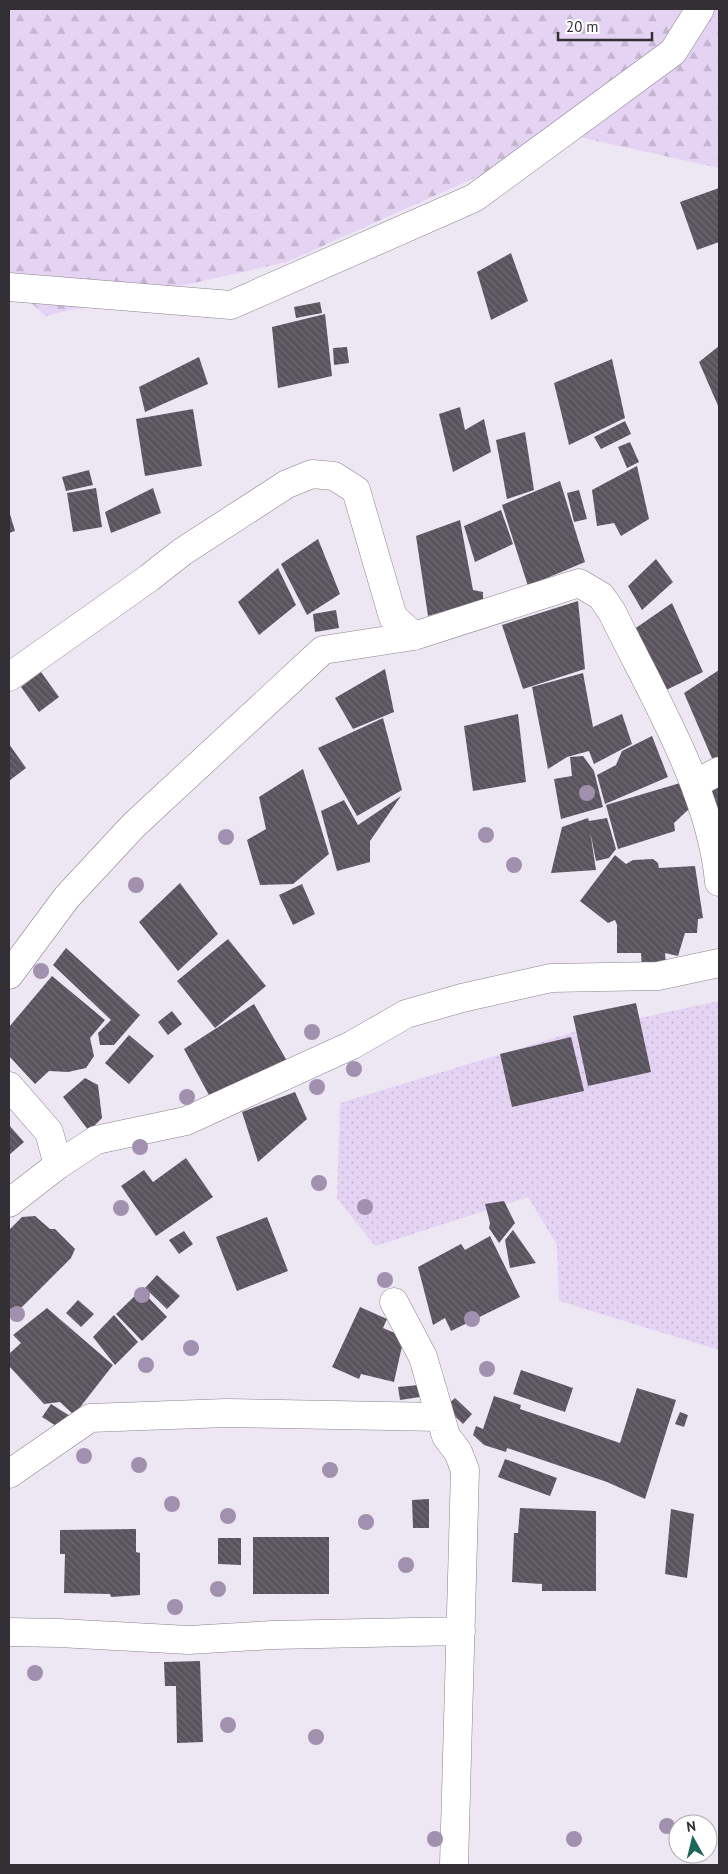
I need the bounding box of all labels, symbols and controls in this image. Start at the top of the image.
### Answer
scale bar [558,10,652,42]
text: 20 m [566,17,599,36]
north arrow [668,1814,718,1864]
text: N [685,1817,697,1836]

